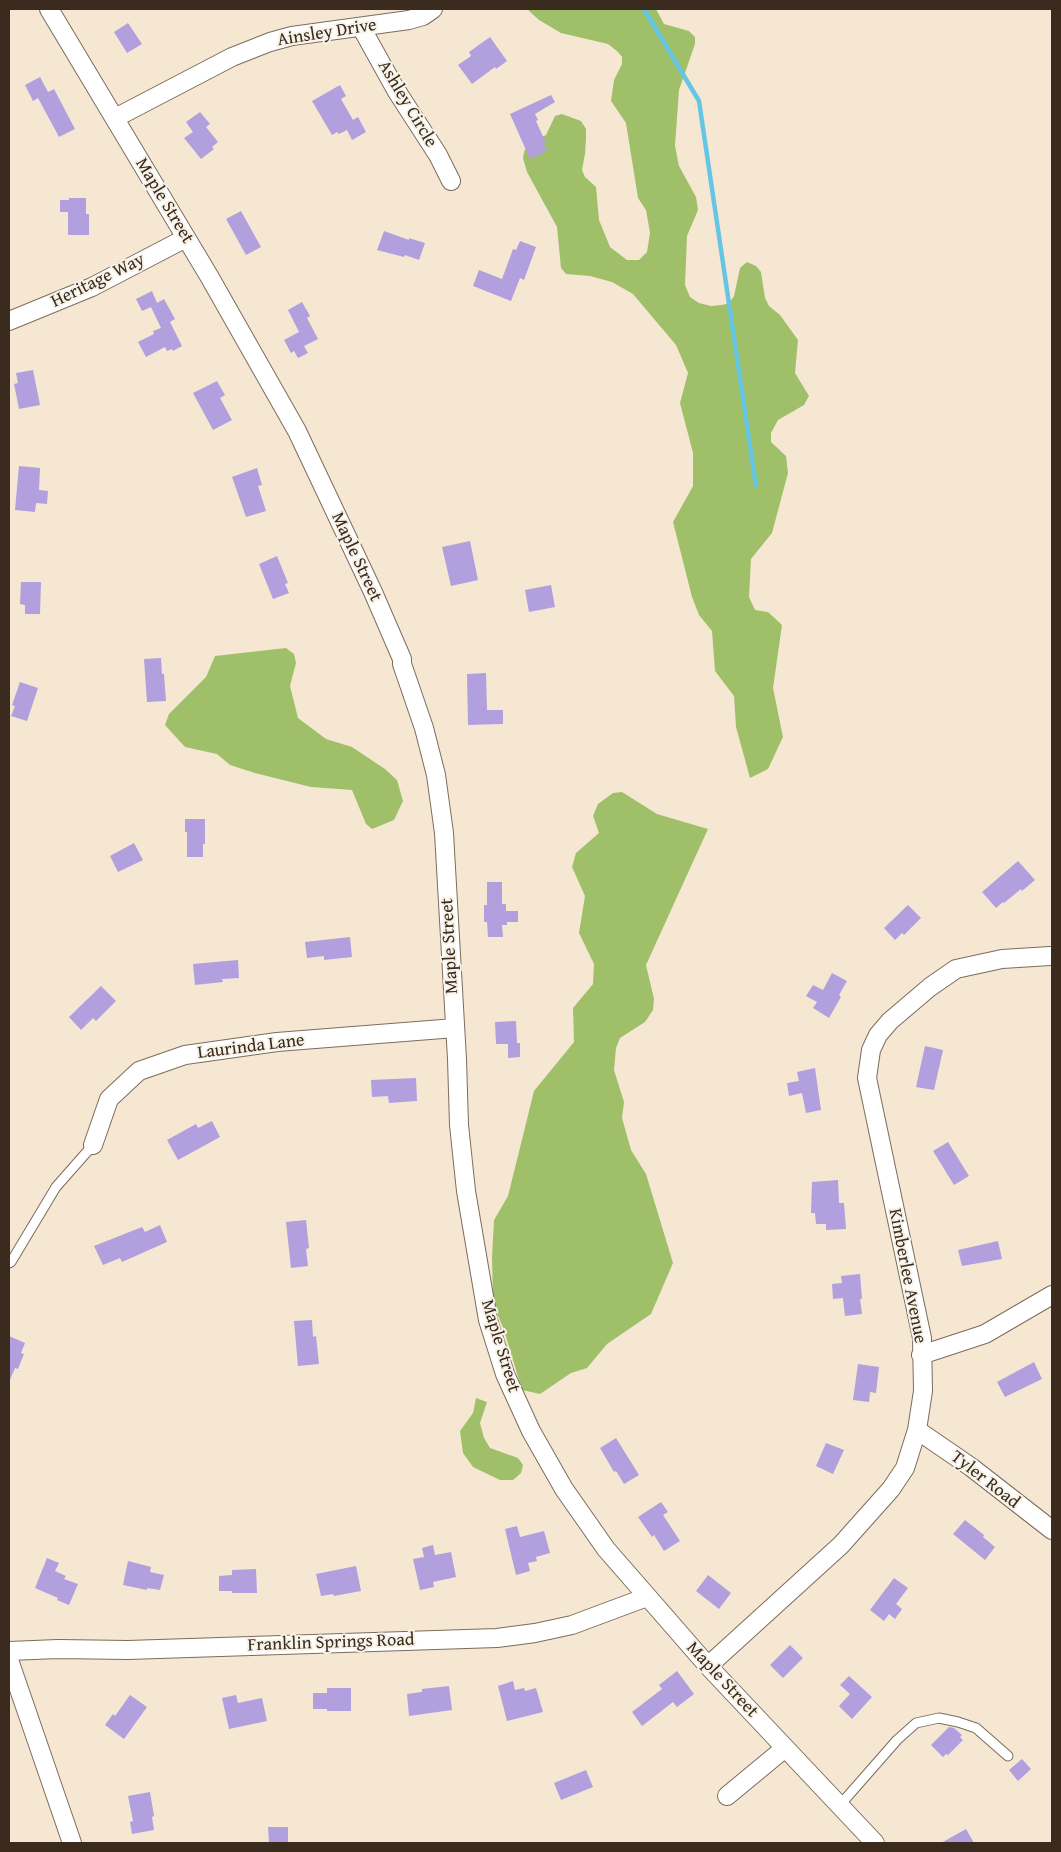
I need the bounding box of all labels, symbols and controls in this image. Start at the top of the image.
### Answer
street label: Ainsley Drive [276,15,378,51]
street label: Ashley Circle [373,57,441,151]
street label: Maple Street [130,154,198,248]
street label: Heritage Way [48,249,148,313]
street label: Maple Street [326,509,386,605]
street label: Maple Street [437,898,463,994]
street label: Laurinda Lane [196,1030,306,1064]
street label: Kimberlee Avenue [883,1207,931,1345]
street label: Maple Street [476,1297,524,1395]
street label: Tyler Road [946,1446,1024,1514]
street label: Franklin Springs Road [247,1629,415,1657]
street label: Maple Street [681,1638,763,1722]

